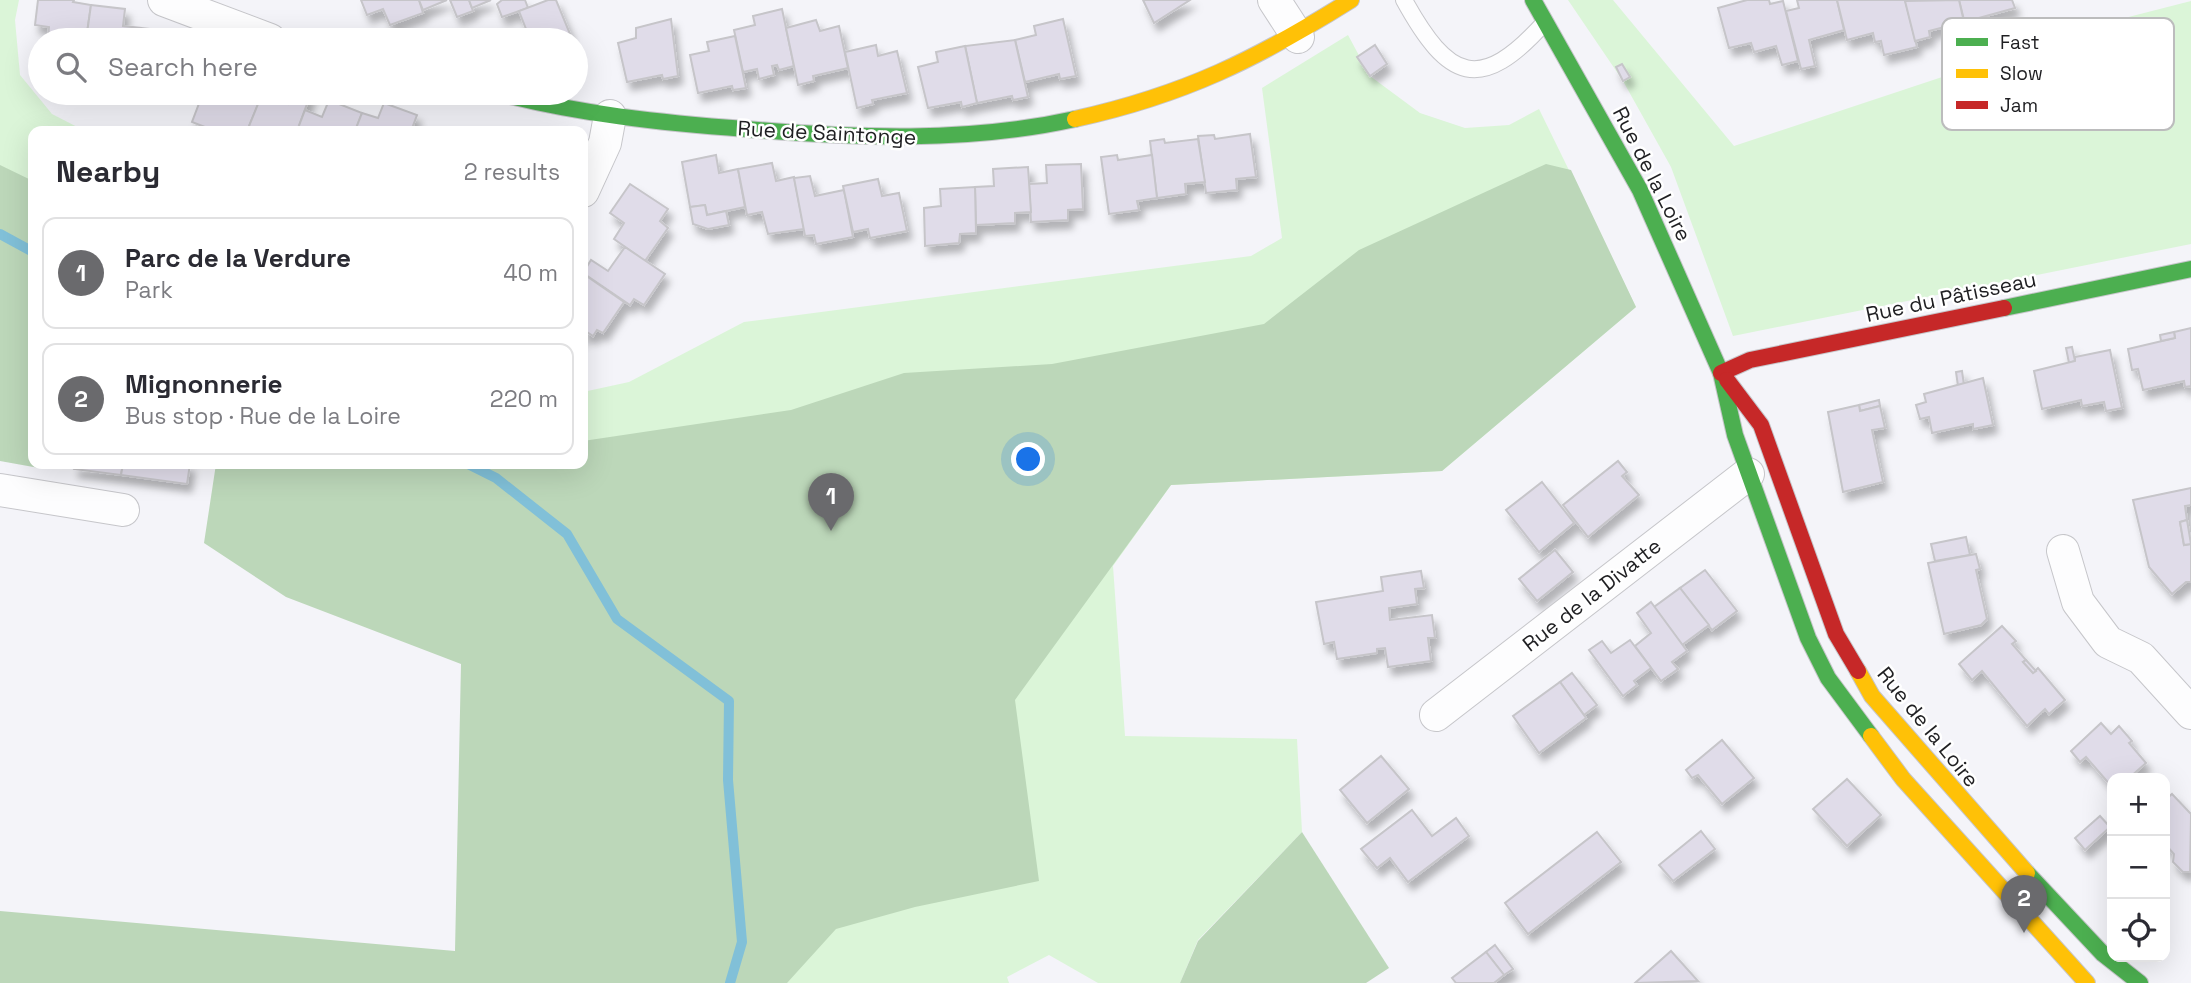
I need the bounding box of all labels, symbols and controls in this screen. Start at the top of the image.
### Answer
legend [1942,18,2174,130]
search box [28,28,588,105]
text: Fast [2000,30,2040,55]
icon: search [52,48,90,86]
text: Search here [108,50,258,84]
text: Slow [2000,61,2043,86]
text: Jam [2000,93,2038,118]
street label: Rue de la Loire [1607,102,1698,246]
street label: Rue de Saintonge [737,114,917,151]
text: Nearby [56,152,160,191]
text: 2 results [464,157,560,187]
text: Parc de la Verdure [125,241,351,275]
text: 1 [76,258,86,288]
text: 40 m [503,258,558,288]
street label: Rue du Pâtisseau [1863,265,2039,328]
text: Park [125,275,173,305]
text: Mignonnerie [125,367,283,401]
text: 2 [74,384,88,414]
text: 220 m [490,384,558,414]
text: Bus stop · Rue de la Loire [125,401,401,431]
your location [1011,442,1045,476]
pin: 1 [808,473,854,531]
street label: Rue de la Divatte [1517,532,1667,657]
street label: Rue de la Loire [1872,661,1985,792]
map controls [2107,773,2170,962]
button: + [2107,773,2170,836]
button: − [2107,836,2170,899]
pin: 2 [2001,875,2047,933]
button: locate [2107,899,2170,962]

